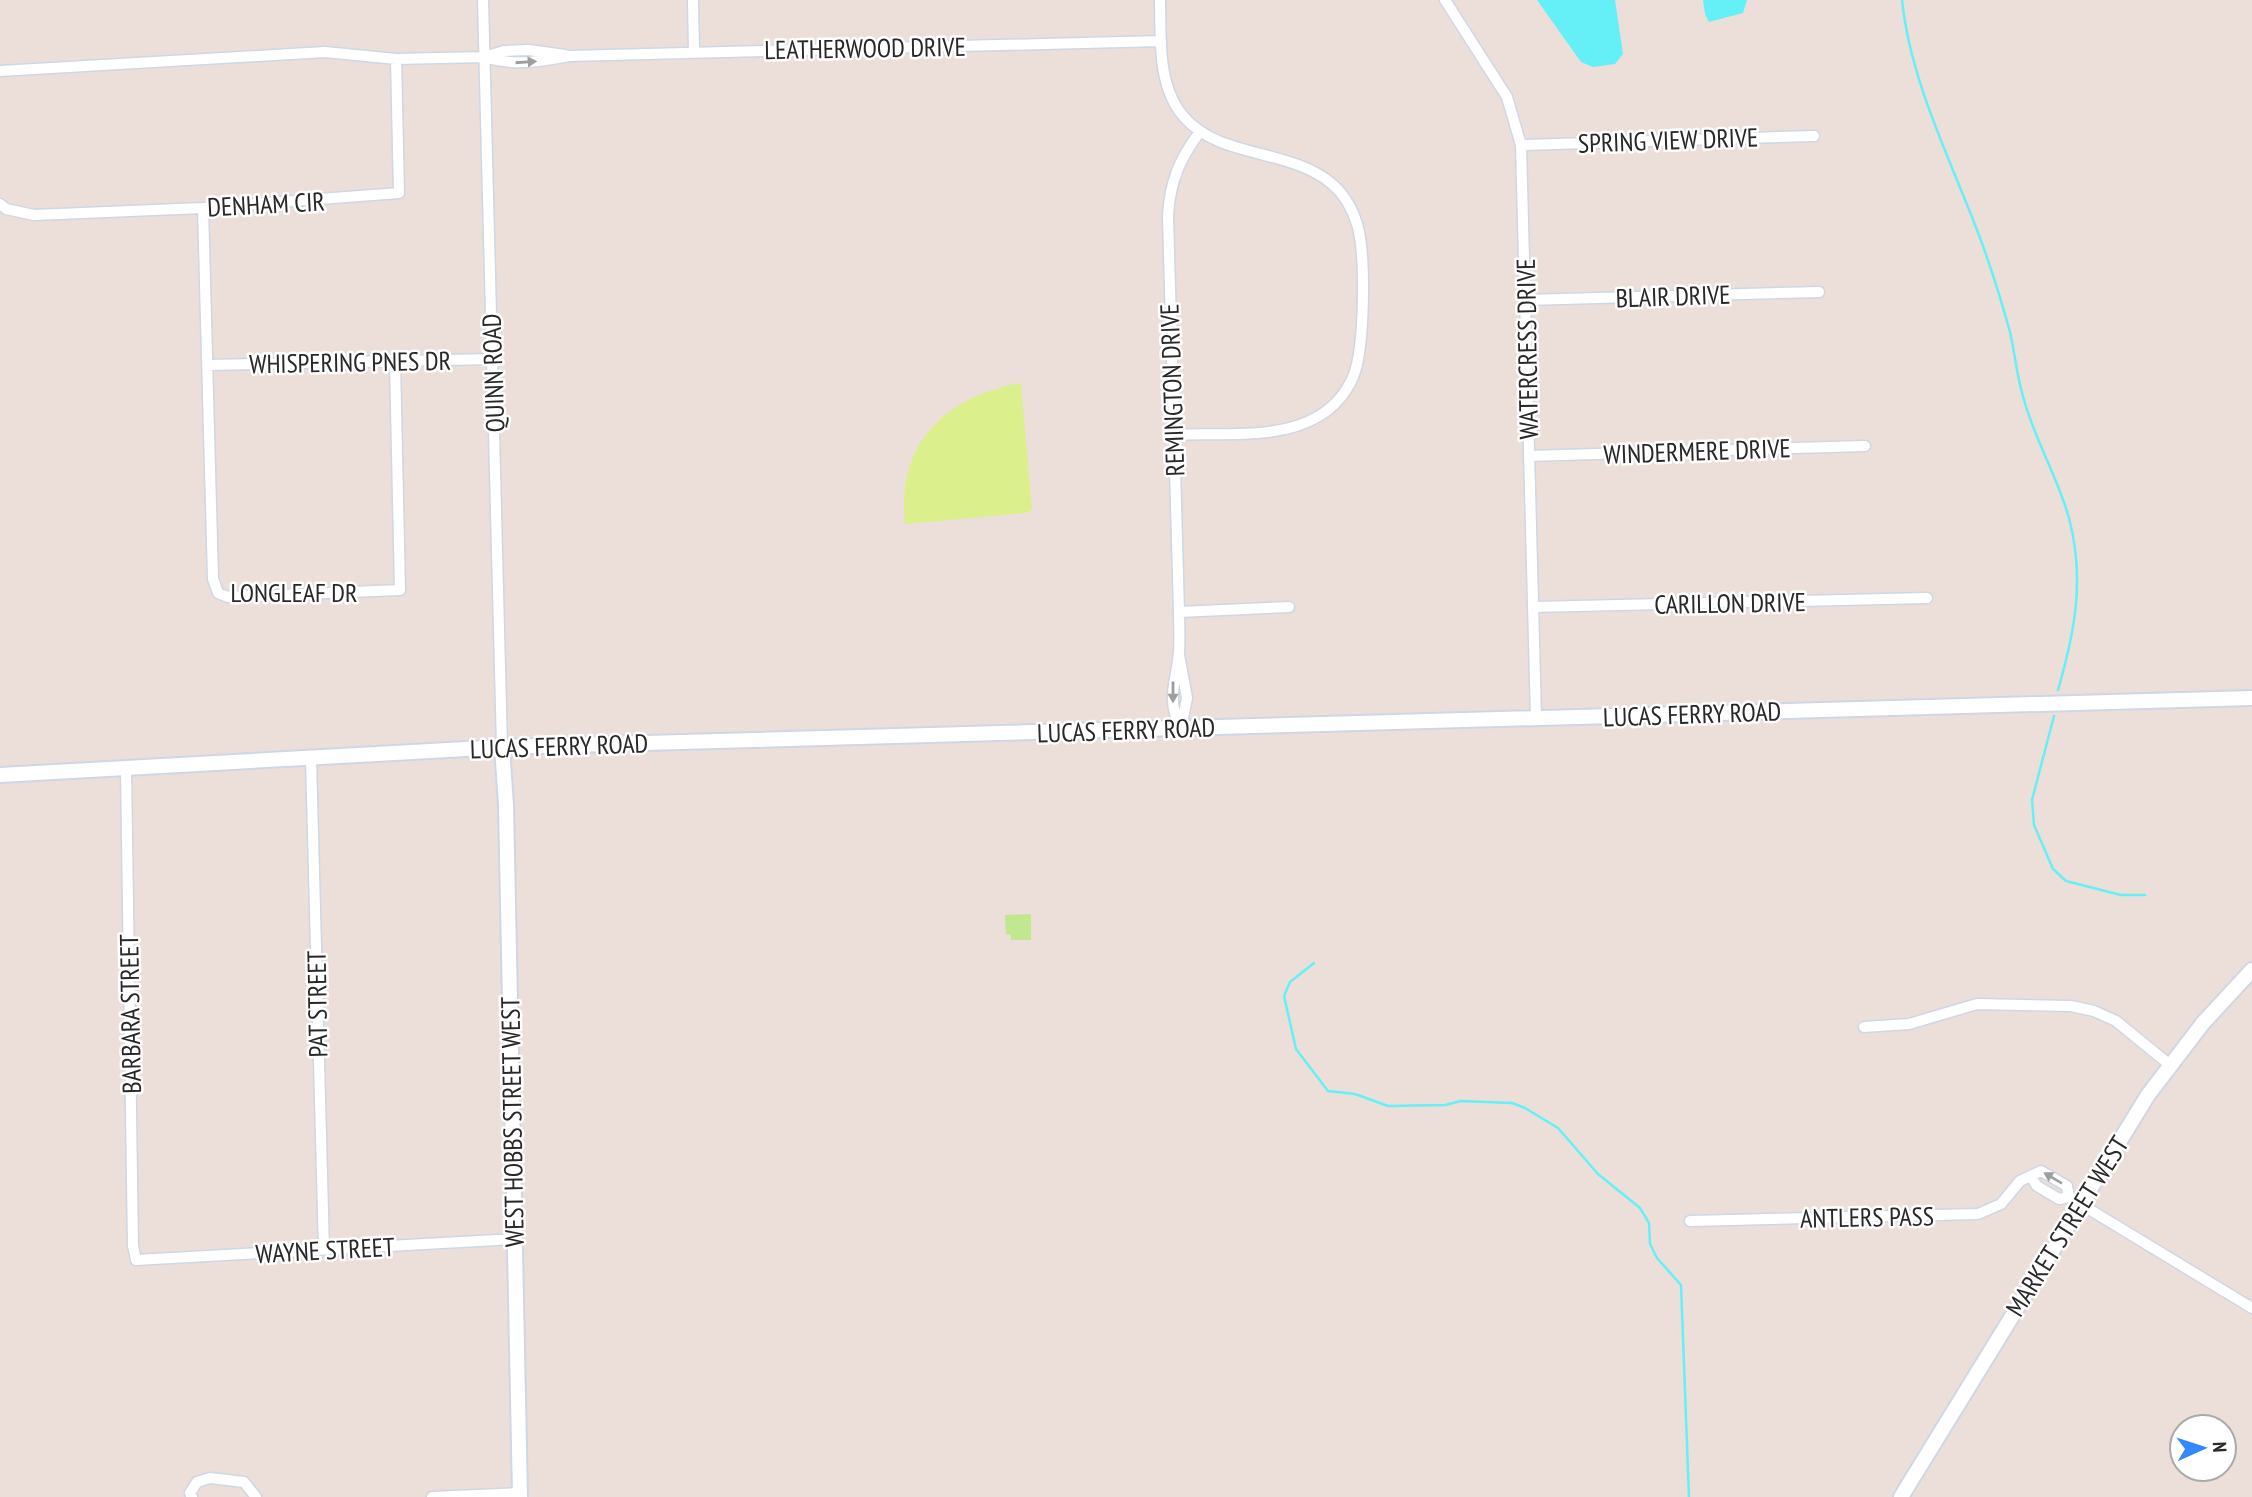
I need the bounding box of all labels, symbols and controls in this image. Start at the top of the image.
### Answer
street label: LEATHERWOOD DRIVE [764,30,966,66]
one-way arrow [516,57,538,68]
street label: SPRING VIEW DRIVE [1577,120,1759,160]
street label: DENHAM CIR [206,184,326,224]
street label: WATERCRESS DRIVE [1509,258,1545,440]
street label: BLAIR DRIVE [1615,278,1731,314]
street label: REMINGTON DRIVE [1152,303,1192,477]
street label: QUINN ROAD [474,313,512,433]
street label: WHISPERING PNES DR [249,344,451,380]
street label: WINDERMERE DRIVE [1603,431,1791,471]
street label: LONGLEAF DR [231,576,357,609]
street label: CARILLON DRIVE [1654,585,1806,621]
one-way arrow [1167,681,1179,703]
street label: LUCAS FERRY ROAD [1602,694,1782,734]
street label: LUCAS FERRY ROAD [1036,710,1216,750]
street label: LUCAS FERRY ROAD [469,726,649,766]
street label: BARBARA STREET [112,934,148,1094]
street label: PAT STREET [300,950,334,1058]
street label: WEST HOBBS STREET WEST [493,996,531,1247]
street label: MARKET STREET WEST [1998,1129,2136,1322]
one-way arrow [2044,1172,2063,1184]
street label: ANTLERS PASS [1800,1199,1934,1235]
street label: WAYNE STREET [255,1230,396,1270]
north arrow [2168,1413,2238,1483]
text: N [2208,1441,2232,1453]

